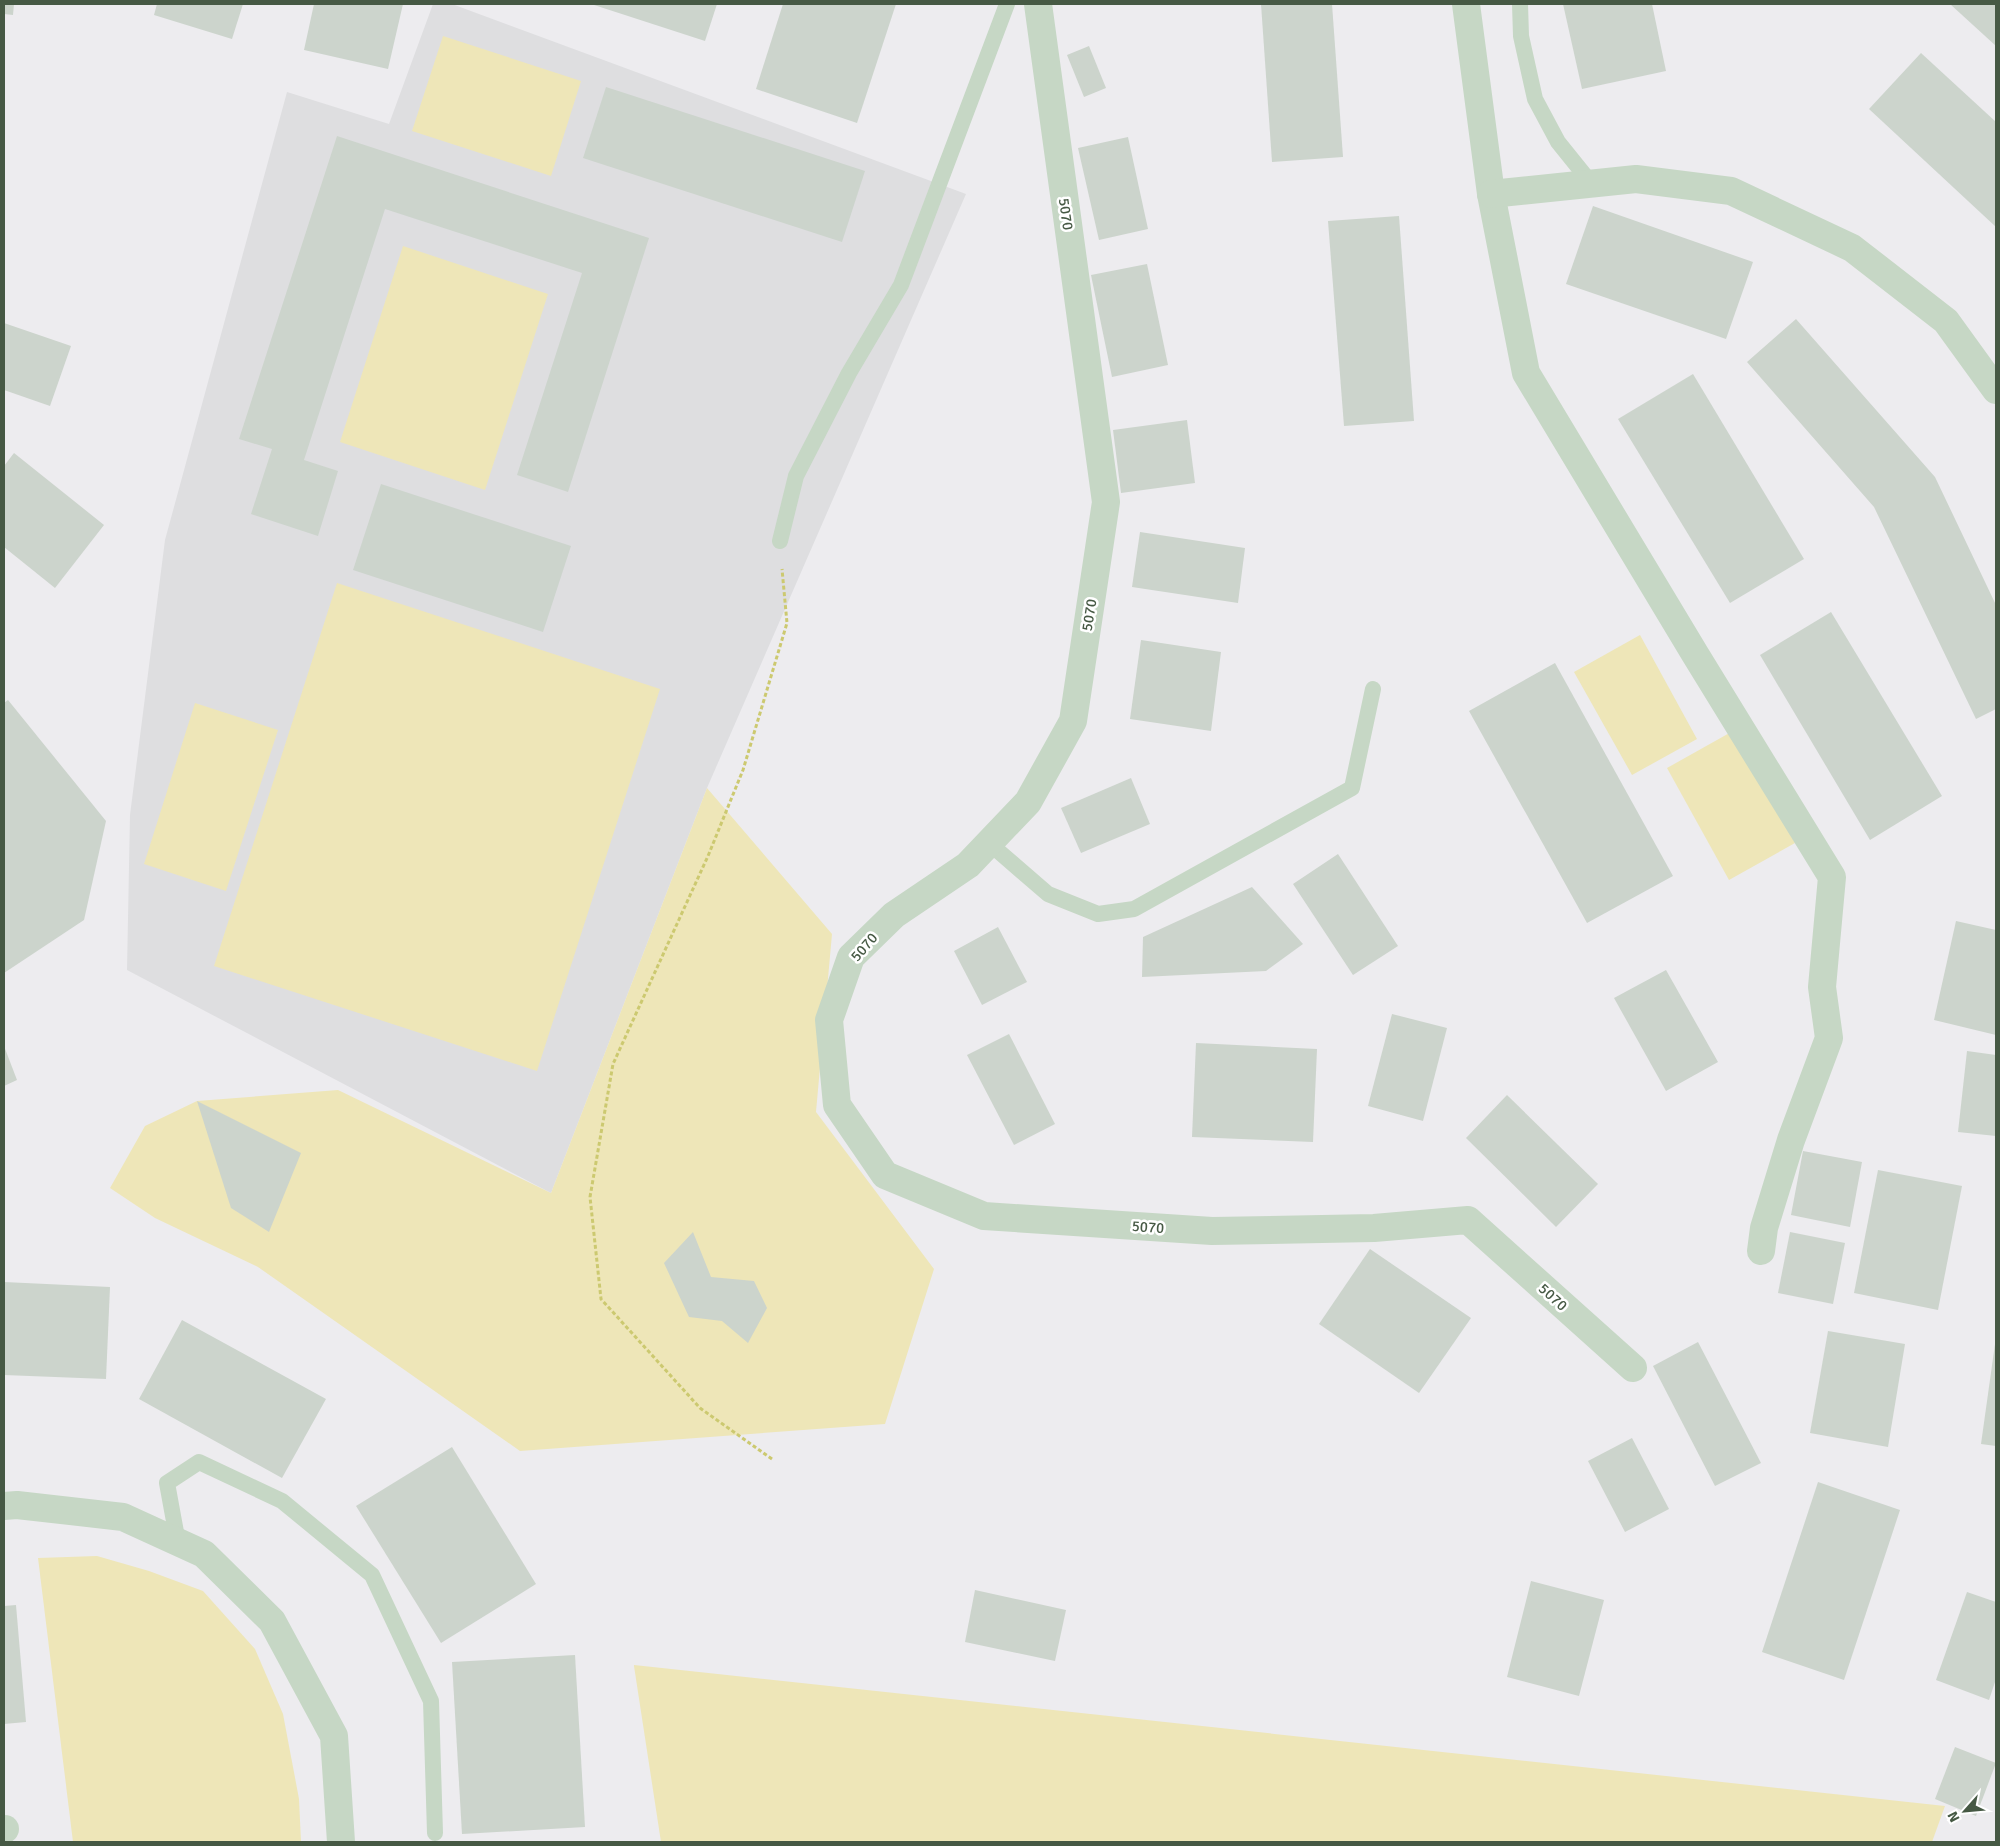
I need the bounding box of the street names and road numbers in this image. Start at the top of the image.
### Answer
street label: 5070 [1055,197,1077,231]
street label: 5070 [1078,598,1100,632]
street label: 5070 [847,929,881,965]
street label: 5070 [1131,1217,1165,1237]
street label: 5070 [1535,1279,1571,1315]

